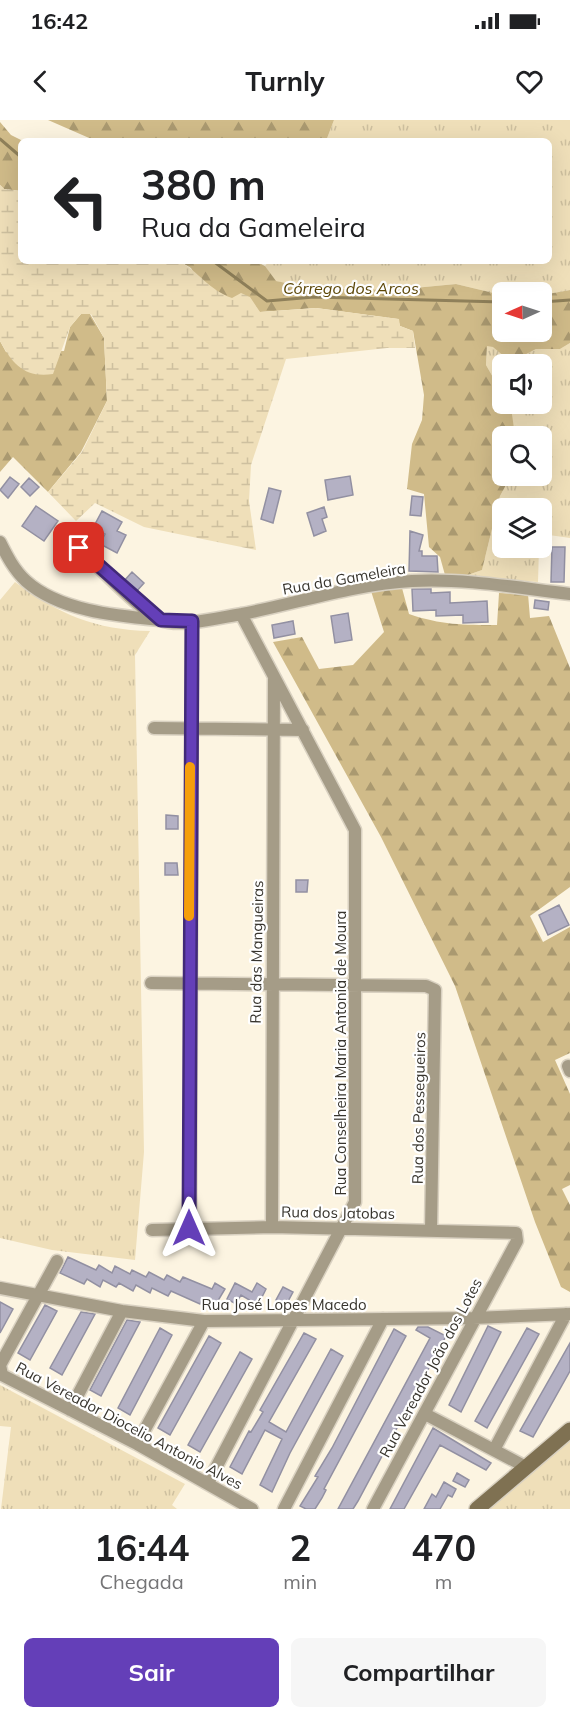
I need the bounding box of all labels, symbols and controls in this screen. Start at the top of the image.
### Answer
text: 16:42 [30,7,88,35]
text: Turnly [245,64,325,98]
icon: back [24,65,57,98]
icon: heart [513,65,546,98]
text: 380 m [141,158,266,211]
icon: left [42,162,120,240]
text: Rua da Gameleira [141,210,366,244]
water label: Córrego dos Arcos [283,278,419,298]
north arrow [492,282,552,342]
map controls [492,282,552,558]
button: sound [492,354,552,414]
button: search [492,426,552,486]
button: layers [492,498,552,558]
pin [53,522,104,573]
icon: arrive [62,531,95,564]
street label: Rua da Gameleira [281,558,407,599]
street label: Rua das Mangueiras [246,880,267,1024]
street label: Rua Conselheira Maria Antonia de Moura [331,910,350,1196]
street label: Rua dos Pessegueiros [408,1032,429,1184]
position arrow [157,1196,221,1260]
street label: Rua dos Jatobas [281,1202,395,1223]
street label: Rua Vereador João dos Lotes [375,1275,486,1461]
street label: Rua José Lopes Macedo [201,1295,367,1314]
street label: Rua Vereador Diocelio Antonio Alves [13,1358,246,1494]
text: 16:44 [94,1525,189,1570]
text: 2 [289,1525,311,1570]
text: 470 [411,1525,476,1570]
text: Chegada [99,1569,184,1594]
text: min [283,1569,317,1594]
text: m [435,1569,452,1594]
button: Sair [24,1638,279,1707]
button: Compartilhar [291,1638,546,1707]

